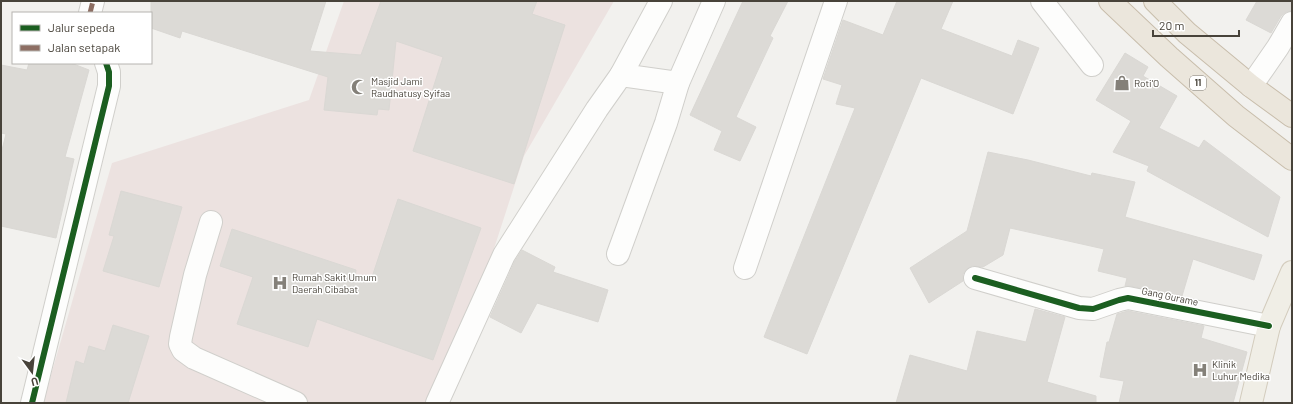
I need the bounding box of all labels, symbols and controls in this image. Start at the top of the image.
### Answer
legend [12,12,152,64]
scale bar [1153,12,1239,38]
text: 20 m [1159,18,1185,32]
text: Jalur sepeda [48,20,115,34]
text: Jalan setapak [48,40,120,54]
shop icon: Roti'O [1113,74,1131,92]
place label: Masjid Jami Raudhatusy Syifaa [371,75,450,99]
road number: 11 [1190,76,1206,90]
place label: Roti'O [1134,77,1159,89]
mosque icon: Masjid Jami Raudhatusy Syifaa [350,78,368,96]
place label: Rumah Sakit Umum Daerah Cibabat [292,271,377,295]
hospital icon: Rumah Sakit Umum Daerah Cibabat [271,274,289,292]
street label: Gang Gurame [1141,284,1199,308]
north arrow [12,352,52,392]
place label: Klinik Luhur Medika [1212,358,1270,382]
hospital icon: Klinik Luhur Medika [1191,361,1209,379]
text: U [30,375,40,389]

